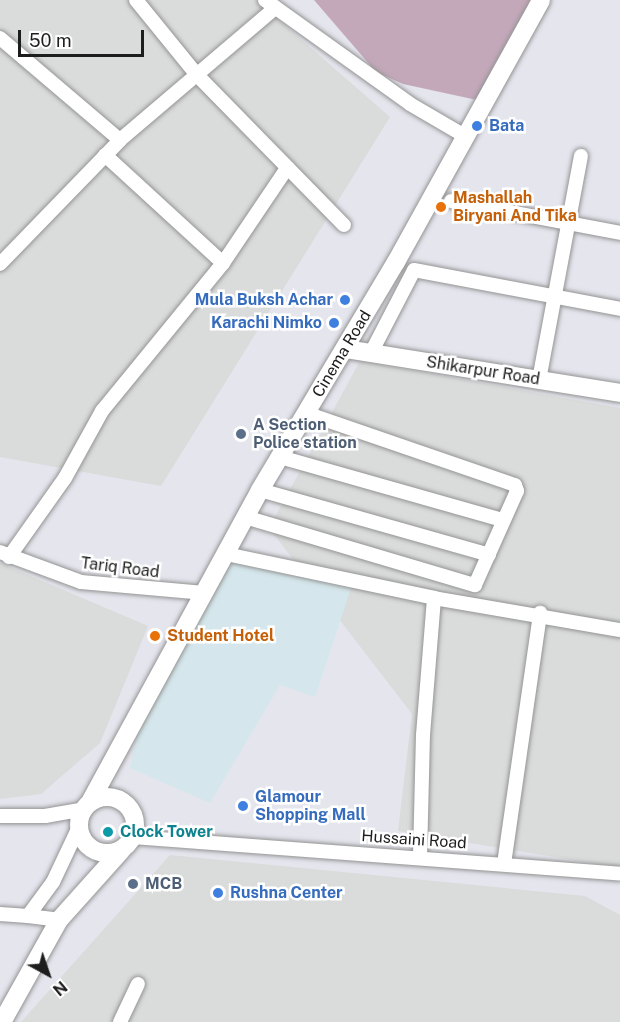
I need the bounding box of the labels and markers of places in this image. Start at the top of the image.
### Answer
place label: Bata [489,116,524,136]
marker: Bata [470,119,484,133]
place label: Mashallah Biryani And Tika [453,188,577,226]
marker: Mashallah Biryani And Tika [434,200,448,214]
place label: Mula Buksh Achar [195,290,333,310]
marker: Mula Buksh Achar [338,293,352,307]
place label: Karachi Nimko [211,313,322,333]
marker: Karachi Nimko [327,316,341,330]
place label: A Section Police station [253,415,357,453]
marker: A Section Police station [234,427,248,441]
place label: Student Hotel [167,626,274,646]
marker: Student Hotel [148,629,162,643]
place label: Glamour Shopping Mall [255,787,366,825]
marker: Glamour Shopping Mall [236,799,250,813]
place label: Clock Tower [120,822,213,842]
marker: Clock Tower [101,825,115,839]
place label: MCB [145,874,182,894]
marker: MCB [126,877,140,891]
place label: Rushna Center [230,883,343,903]
marker: Rushna Center [211,886,225,900]

